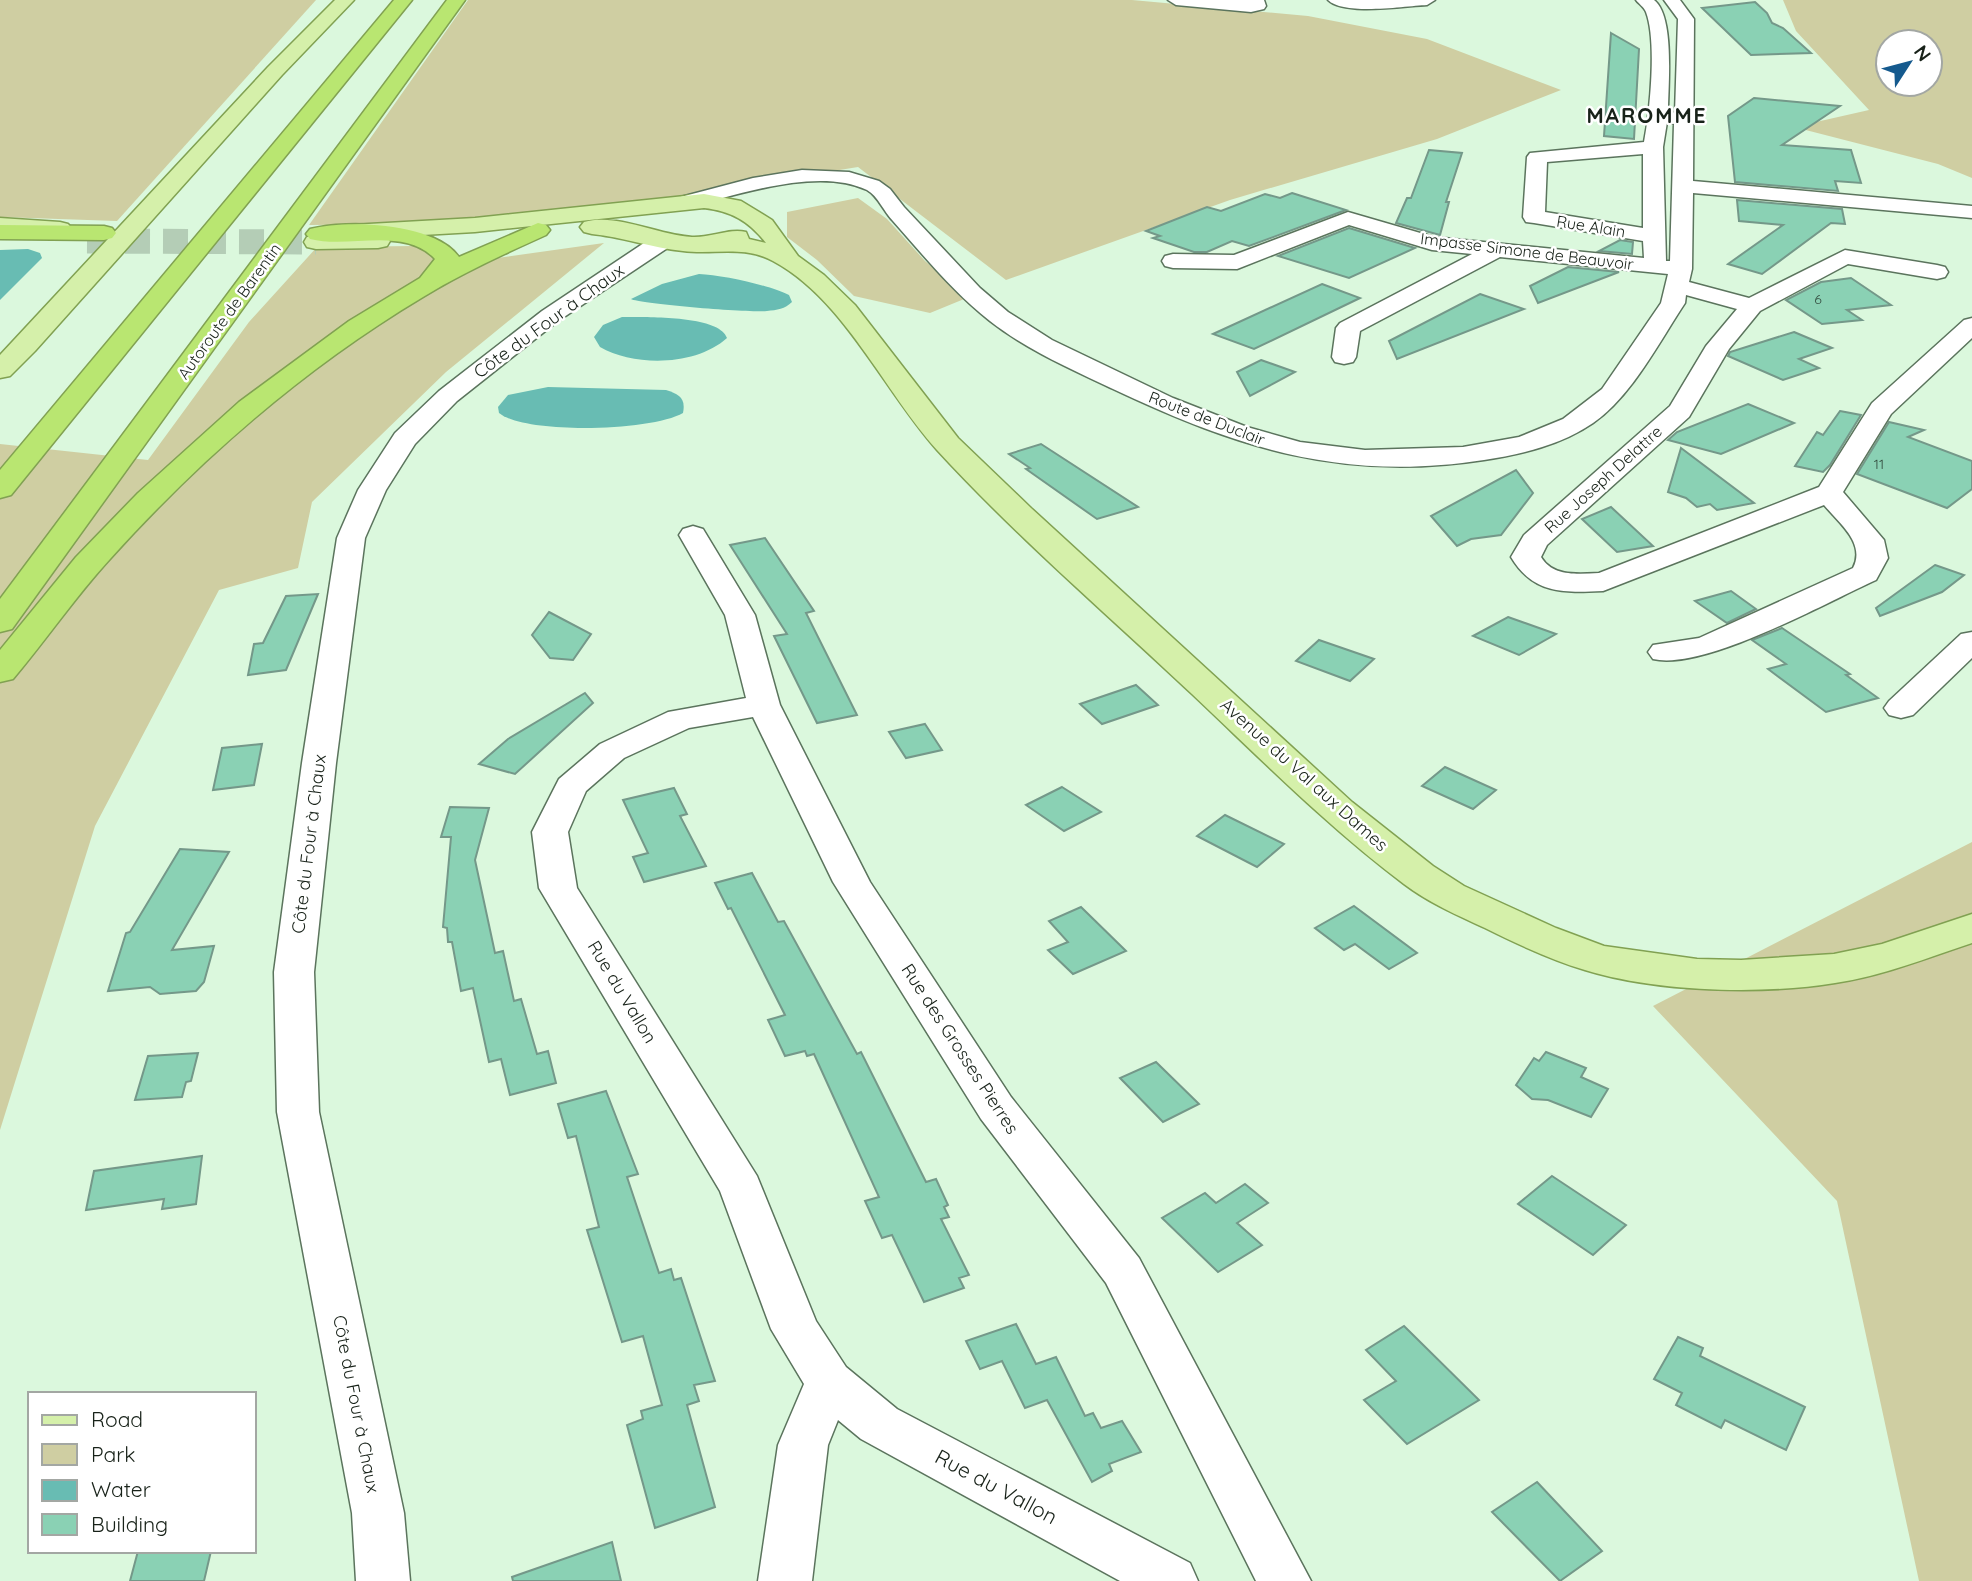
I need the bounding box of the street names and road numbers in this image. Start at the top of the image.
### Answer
street label: Rue Alain [1555,211,1627,241]
street label: Impasse Simone de Beauvoir [1419,228,1635,274]
street label: Autoroute de Barentin [173,239,285,383]
street label: Côte du Four à Chaux [469,258,629,383]
street label: Route de Duclair [1146,387,1268,449]
street label: Rue Joseph Delattre [1540,421,1666,537]
street label: Avenue du Val aux Dames [1216,693,1393,856]
street label: Côte du Four à Chaux [286,753,331,935]
street label: Rue du Vallon [583,936,662,1047]
street label: Rue des Grosses Pierres [897,959,1024,1138]
street label: Côte du Four à Chaux [328,1313,385,1495]
street label: Rue du Vallon [931,1443,1062,1529]

